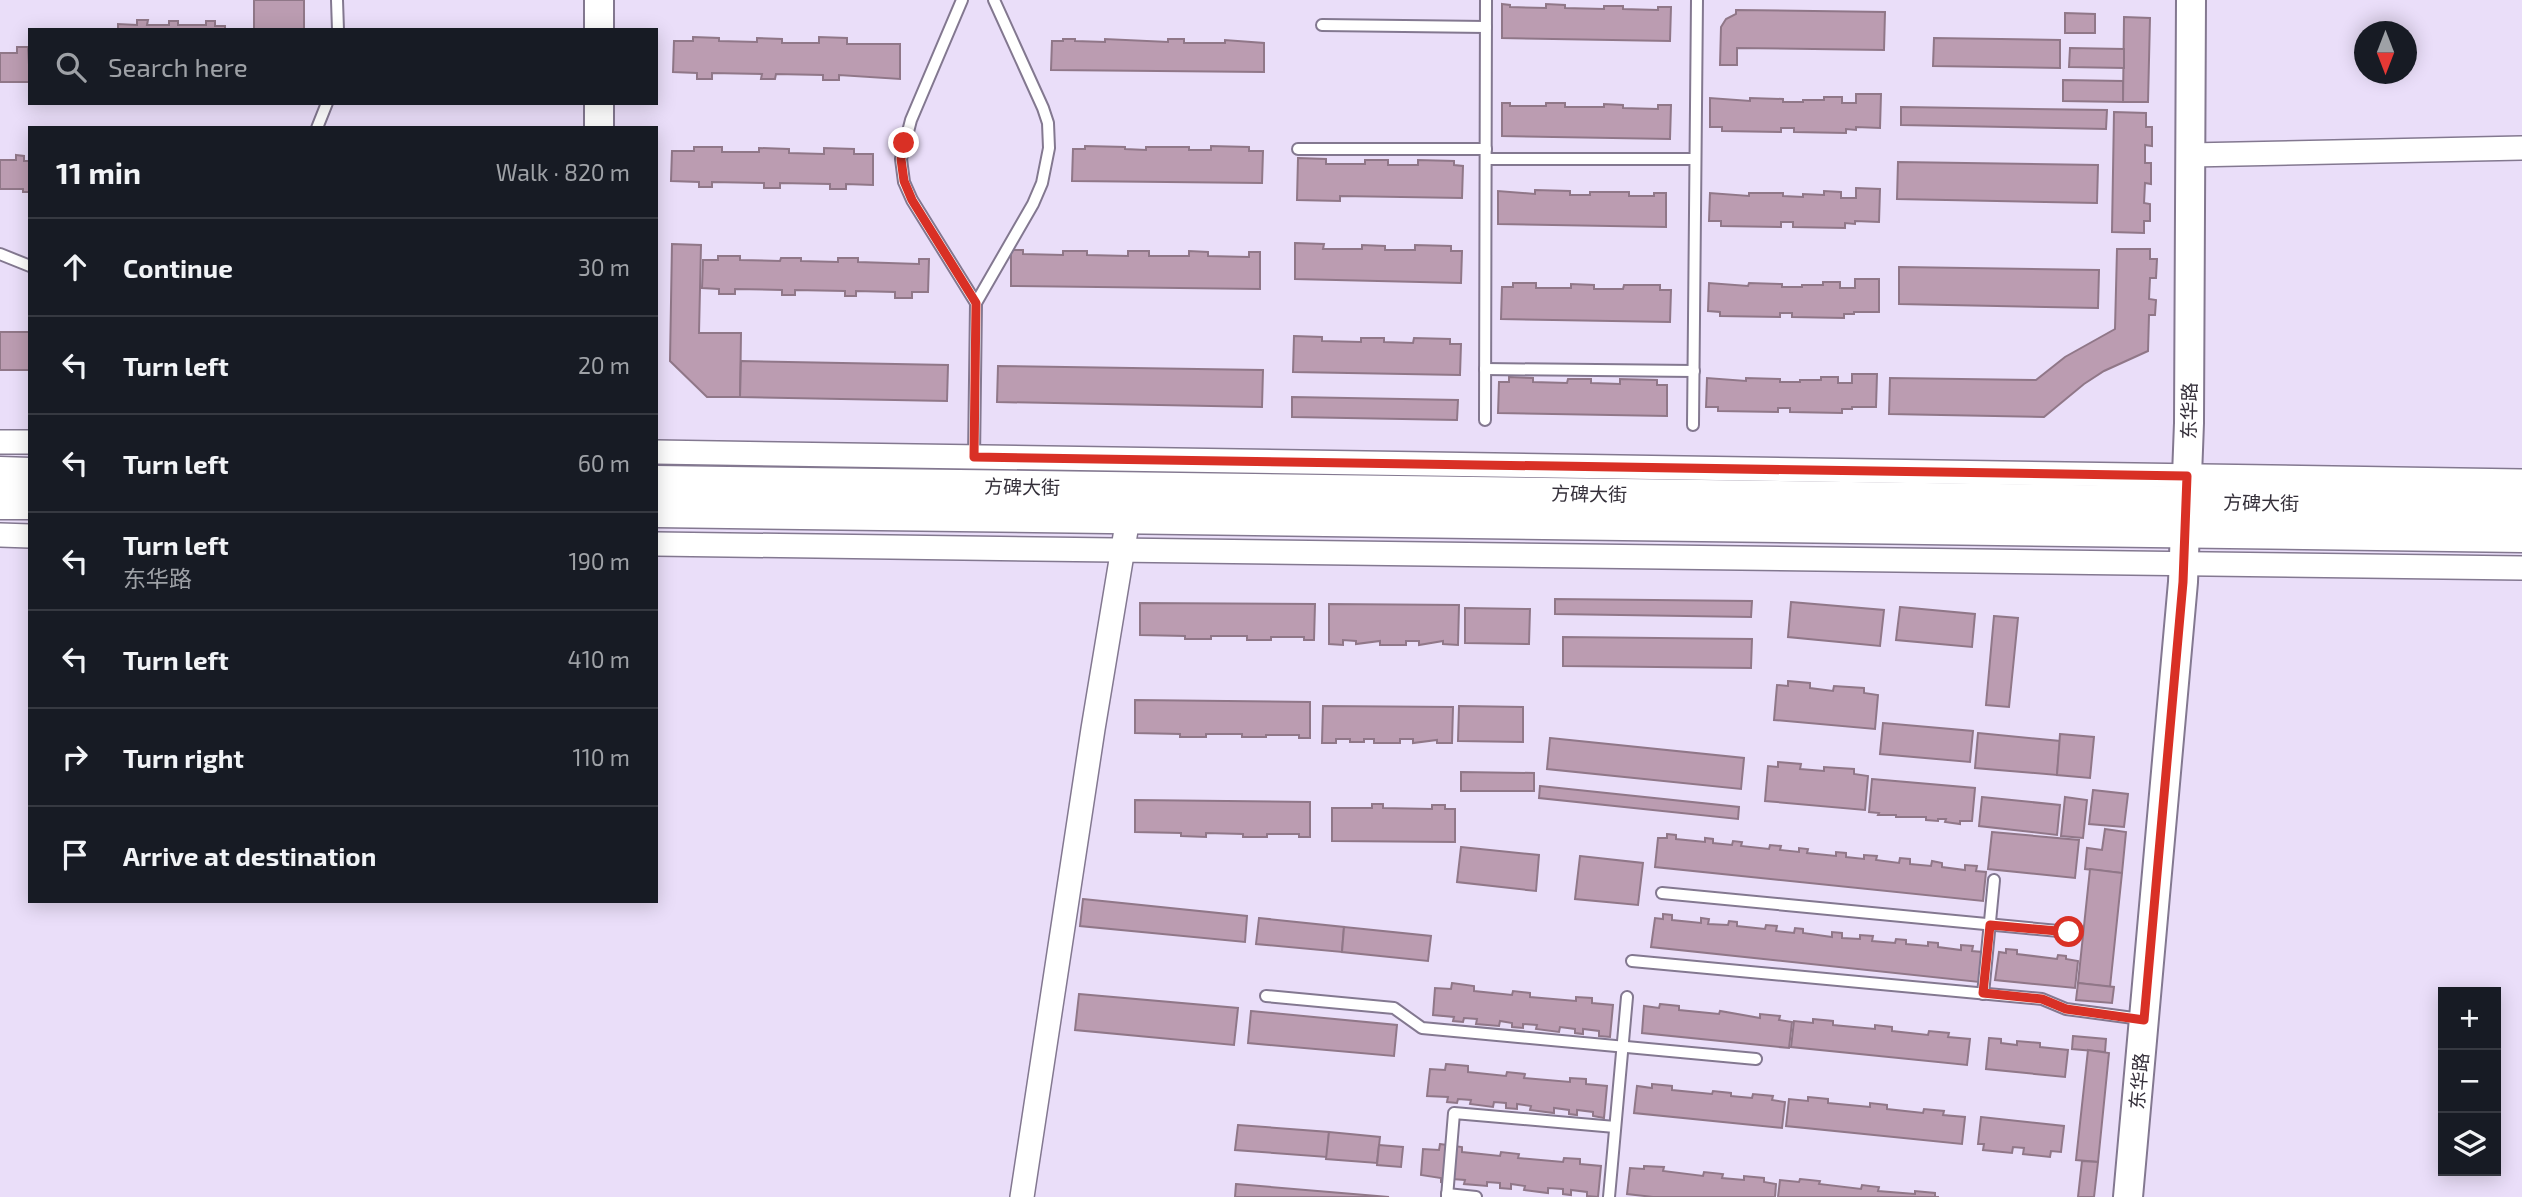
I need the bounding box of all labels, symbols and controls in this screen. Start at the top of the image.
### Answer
north arrow [2354,21,2417,84]
search box [28,28,658,105]
icon: search [52,48,90,86]
text: Search here [108,51,248,82]
route end [888,127,919,158]
text: 11 min [56,154,141,190]
text: Walk · 820 m [496,158,630,186]
icon: ahead [56,248,94,286]
text: Continue [123,252,233,283]
text: 30 m [578,253,630,281]
icon: left [56,346,94,384]
text: Turn left [123,350,229,381]
text: 20 m [578,351,630,379]
street label: 东华路 [2177,382,2200,440]
icon: left [56,444,94,482]
text: Turn left [123,448,229,479]
text: 60 m [578,449,630,477]
street label: 方碑大街 [984,474,1060,499]
street label: 方碑大街 [1551,481,1627,506]
street label: 方碑大街 [2223,490,2299,515]
text: Turn left [123,529,229,560]
icon: left [56,542,94,580]
text: 190 m [569,547,630,575]
text: 东华路 [123,564,192,592]
icon: left [56,640,94,678]
text: Turn left [123,644,229,675]
text: 410 m [568,645,630,673]
icon: right [56,738,94,776]
text: Turn right [123,742,244,773]
text: 110 m [573,743,630,771]
icon: arrive [56,836,94,874]
text: Arrive at destination [123,840,376,871]
route start [2053,916,2084,947]
map controls [2438,987,2501,1176]
button: + [2438,987,2501,1050]
button: − [2438,1050,2501,1113]
street label: 东华路 [2125,1052,2152,1110]
button: layers [2438,1113,2501,1176]

